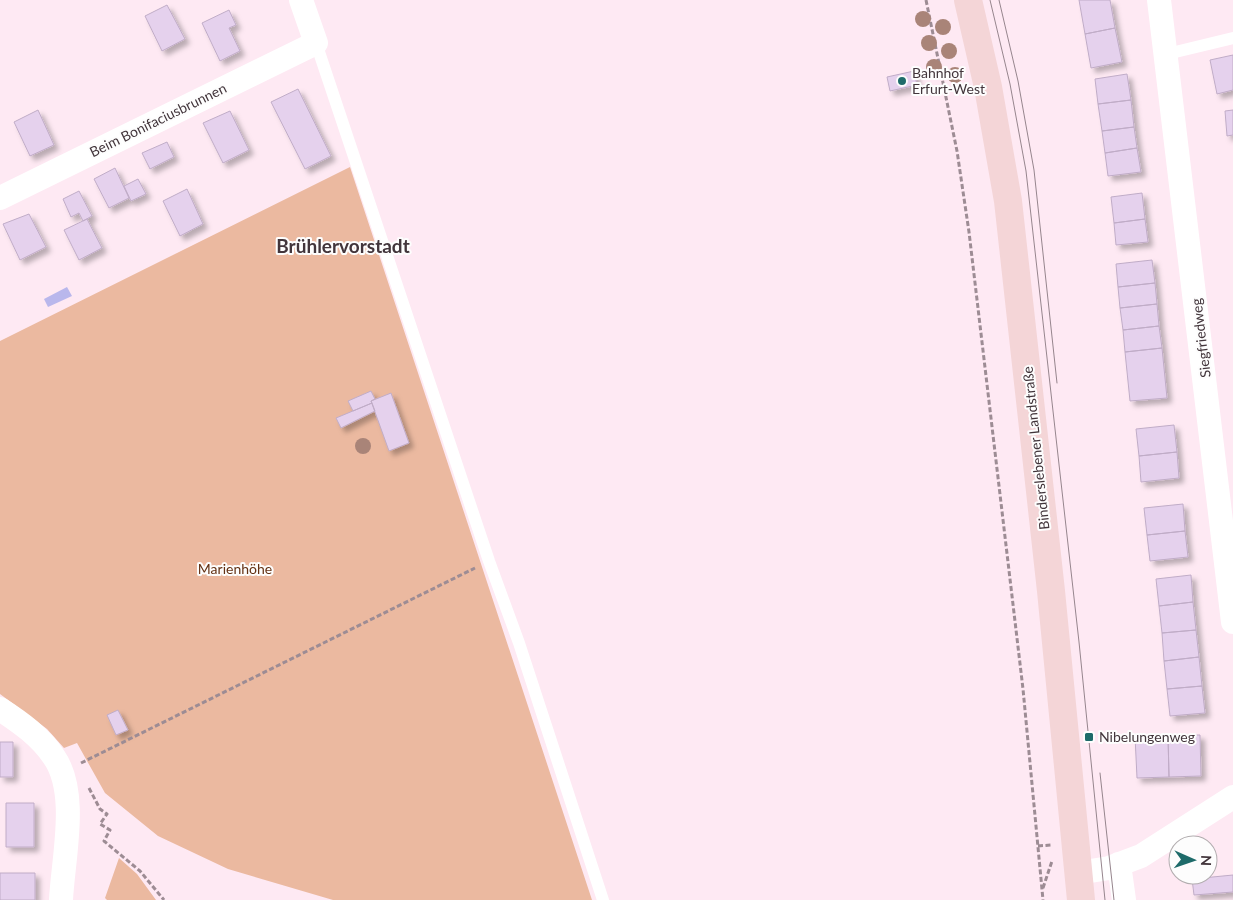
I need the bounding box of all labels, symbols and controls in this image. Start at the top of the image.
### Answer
place label: Bahnhof Erfurt-West [912,64,985,97]
marker: Bahnhof Erfurt-West [896,75,908,87]
street label: Beim Bonifaciusbrunnen [87,79,229,160]
district label: Brühlervorstadt [276,234,410,257]
street label: Siegfriedweg [1187,297,1214,379]
street label: Binderslebener Landstraße [1018,365,1053,531]
park label: Marienhöhe [198,560,272,577]
place label: Nibelungenweg [1099,728,1195,745]
marker: Nibelungenweg [1083,731,1095,743]
north arrow [1168,835,1218,885]
text: N [1198,855,1215,866]

